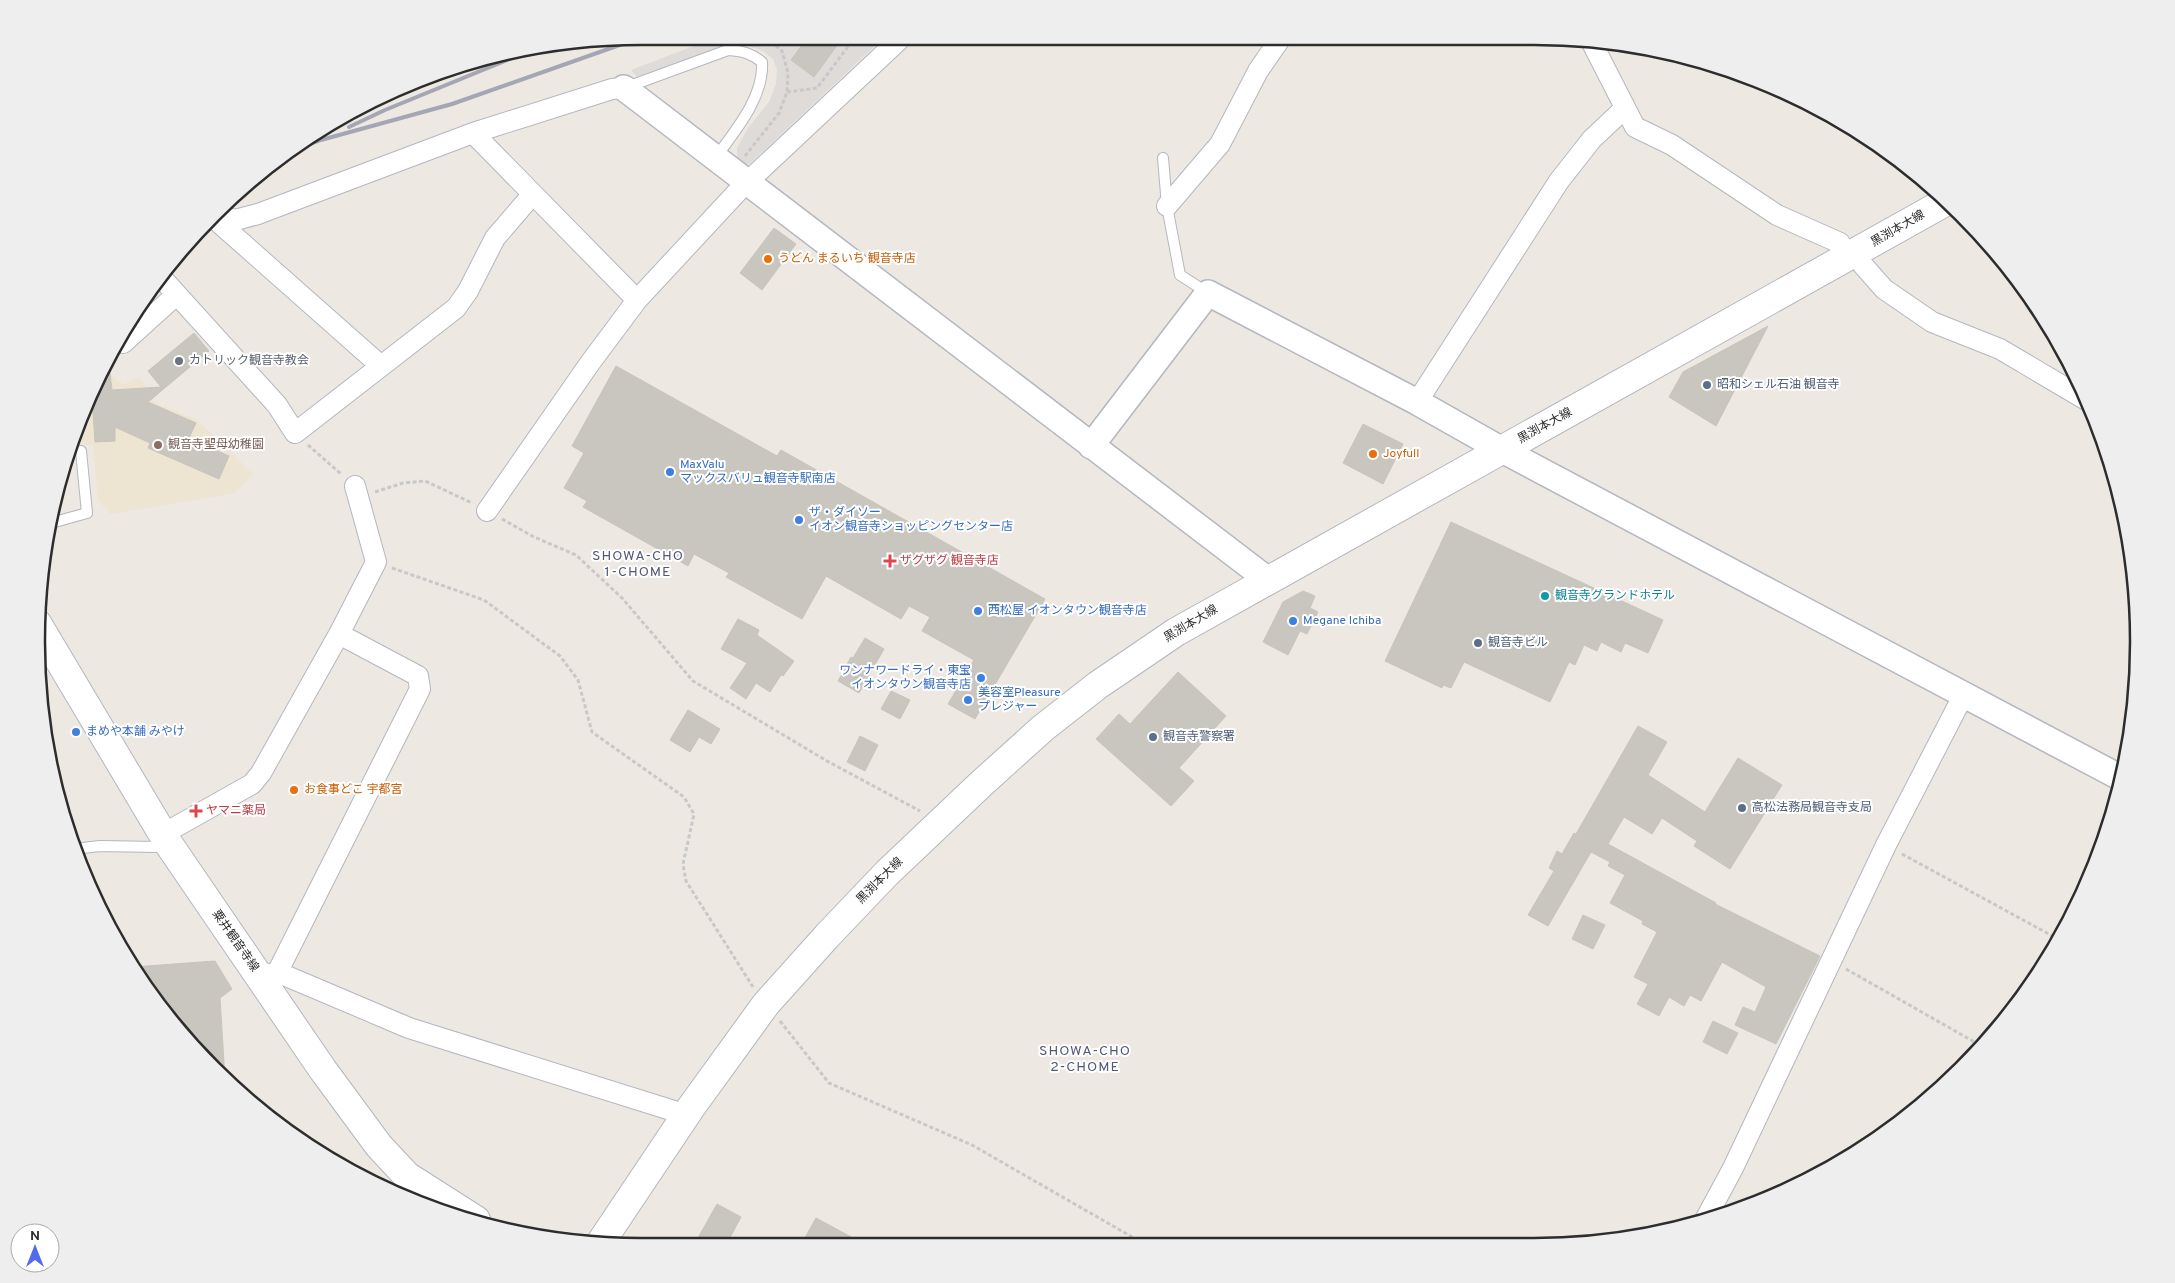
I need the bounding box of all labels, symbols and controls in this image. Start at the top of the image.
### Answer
street label: 黒渕本大線 [1868,207,1928,251]
place label: うどん まるいち 観音寺店 [778,251,916,267]
marker: うどん まるいち 観音寺店 [762,253,774,265]
place label: カトリック観音寺教会 [189,353,309,369]
marker: カトリック観音寺教会 [173,355,185,367]
place label: 昭和シェル石油 観音寺 [1717,377,1840,393]
marker: 昭和シェル石油 観音寺 [1701,379,1713,391]
street label: 黒渕本大線 [1515,404,1575,448]
place label: 観音寺聖母幼稚園 [168,437,264,453]
marker: 観音寺聖母幼稚園 [152,439,164,451]
place label: Joyfull [1383,446,1419,462]
marker: Joyfull [1367,448,1379,460]
place label: MaxValu マックスバリュ観音寺駅南店 [680,457,836,487]
marker: MaxValu マックスバリュ観音寺駅南店 [664,466,676,478]
place label: ザ・ダイソー イオン観音寺ショッピングセンター店 [809,505,1013,535]
marker: ザ・ダイソー イオン観音寺ショッピングセンター店 [793,514,805,526]
district label: SHOWA-CHO 1-CHOME [592,548,684,581]
place label: ザグザグ 観音寺店 [900,553,999,569]
marker: ザグザグ 観音寺店 [884,555,896,567]
place label: 観音寺グランドホテル [1555,588,1675,604]
marker: 観音寺グランドホテル [1539,590,1551,602]
street label: 黒渕本大線 [1161,602,1221,646]
place label: 西松屋 イオンタウン観音寺店 [988,603,1147,619]
marker: 西松屋 イオンタウン観音寺店 [972,605,984,617]
place label: Megane Ichiba [1303,613,1381,629]
marker: Megane Ichiba [1287,615,1299,627]
place label: 観音寺ビル [1488,635,1548,651]
marker: 観音寺ビル [1472,637,1484,649]
place label: ワンナワードライ・東宝 イオンタウン観音寺店 [839,663,971,693]
marker: ワンナワードライ・東宝 イオンタウン観音寺店 [975,672,987,684]
place label: 美容室Pleasure プレジャー [978,685,1061,715]
marker: 美容室Pleasure プレジャー [962,694,974,706]
place label: まめや本舗 みやけ [86,724,185,740]
marker: まめや本舗 みやけ [70,726,82,738]
place label: 観音寺警察署 [1163,729,1235,745]
marker: 観音寺警察署 [1147,731,1159,743]
place label: お食事どこ 宇都宮 [304,782,402,798]
marker: お食事どこ 宇都宮 [288,784,300,796]
place label: 高松法務局観音寺支局 [1752,800,1872,816]
marker: 高松法務局観音寺支局 [1736,802,1748,814]
place label: ヤマニ薬局 [206,803,266,819]
marker: ヤマニ薬局 [190,805,202,817]
street label: 黒渕本大線 [853,854,907,908]
street label: 粟井観音寺線 [208,907,262,975]
district label: SHOWA-CHO 2-CHOME [1039,1043,1131,1076]
north arrow [10,1223,60,1273]
text: N [30,1228,40,1245]

